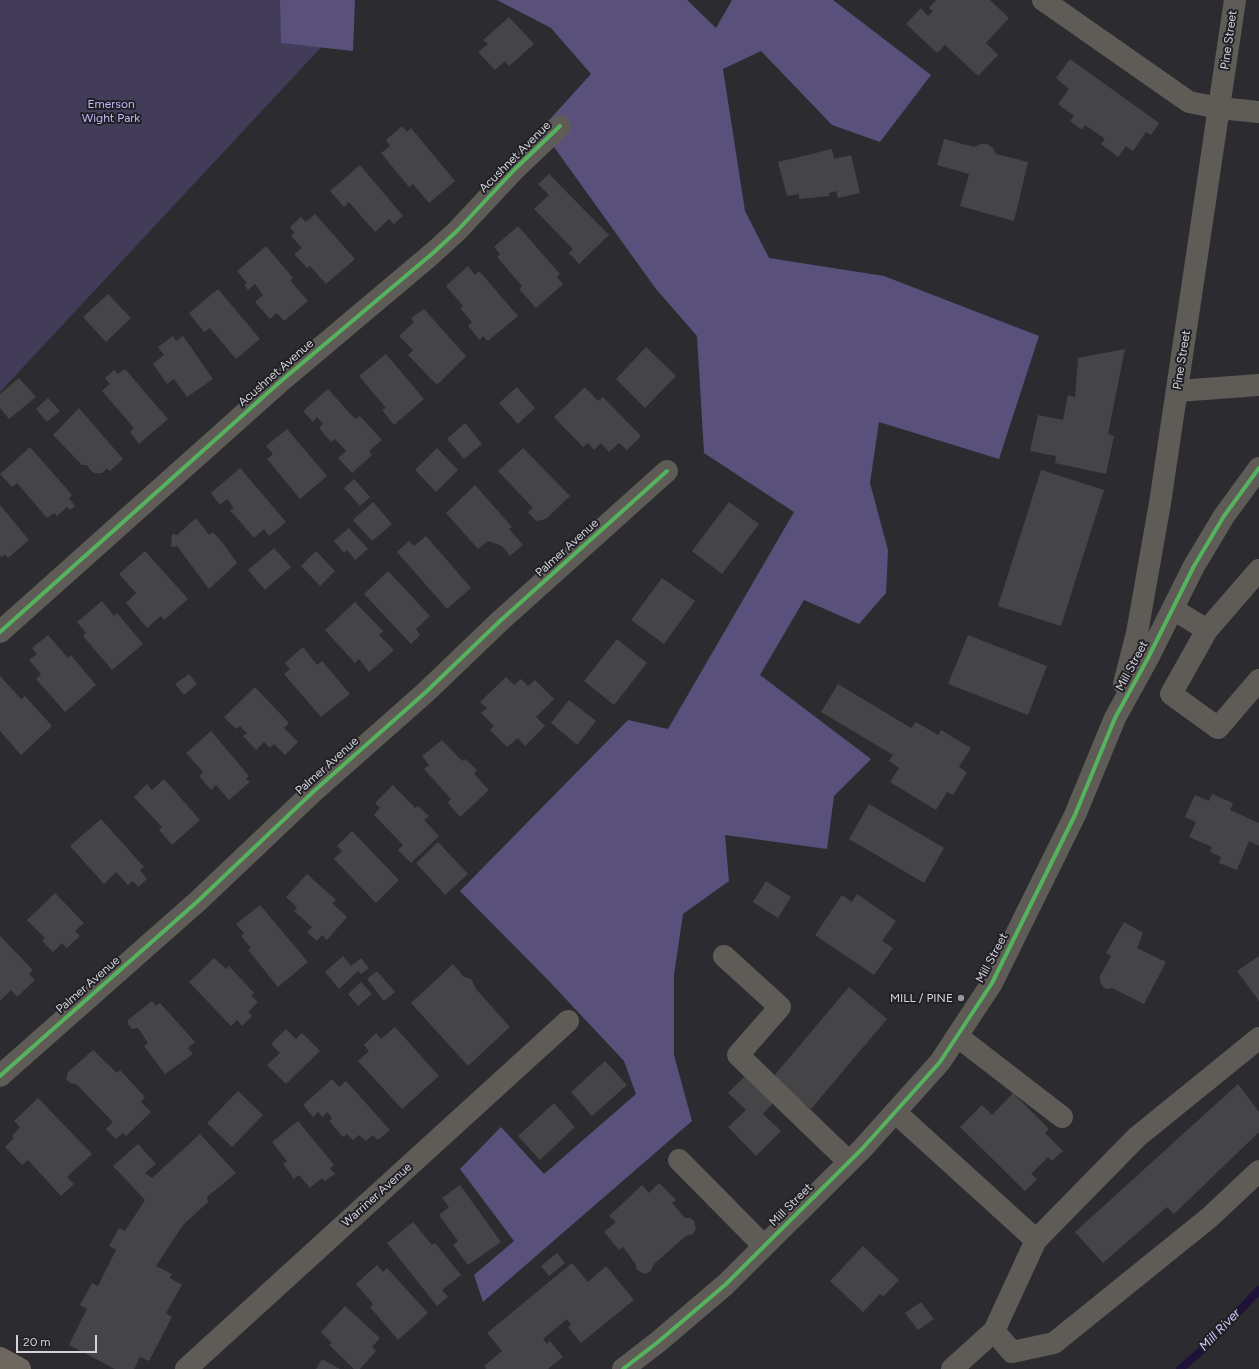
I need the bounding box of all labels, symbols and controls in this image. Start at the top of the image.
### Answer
street label: Pine Street [1218,10,1240,70]
park label: Emerson Wight Park [82,97,140,125]
street label: Acushnet Avenue [476,118,554,196]
street label: Pine Street [1170,329,1194,391]
street label: Acushnet Avenue [235,336,317,410]
street label: Palmer Avenue [532,516,602,580]
street label: Mill Street [1113,638,1151,694]
street label: Palmer Avenue [292,734,362,798]
street label: Mill Street [973,930,1011,986]
street label: Palmer Avenue [53,953,123,1017]
place label: MILL / PINE [890,991,953,1005]
marker: MILL / PINE [956,993,966,1003]
street label: Warriner Avenue [339,1160,415,1230]
street label: Mill Street [767,1181,815,1229]
water label: Mill River [1196,1306,1244,1354]
scale bar [18,1327,99,1353]
text: 20 m [23,1335,51,1349]

